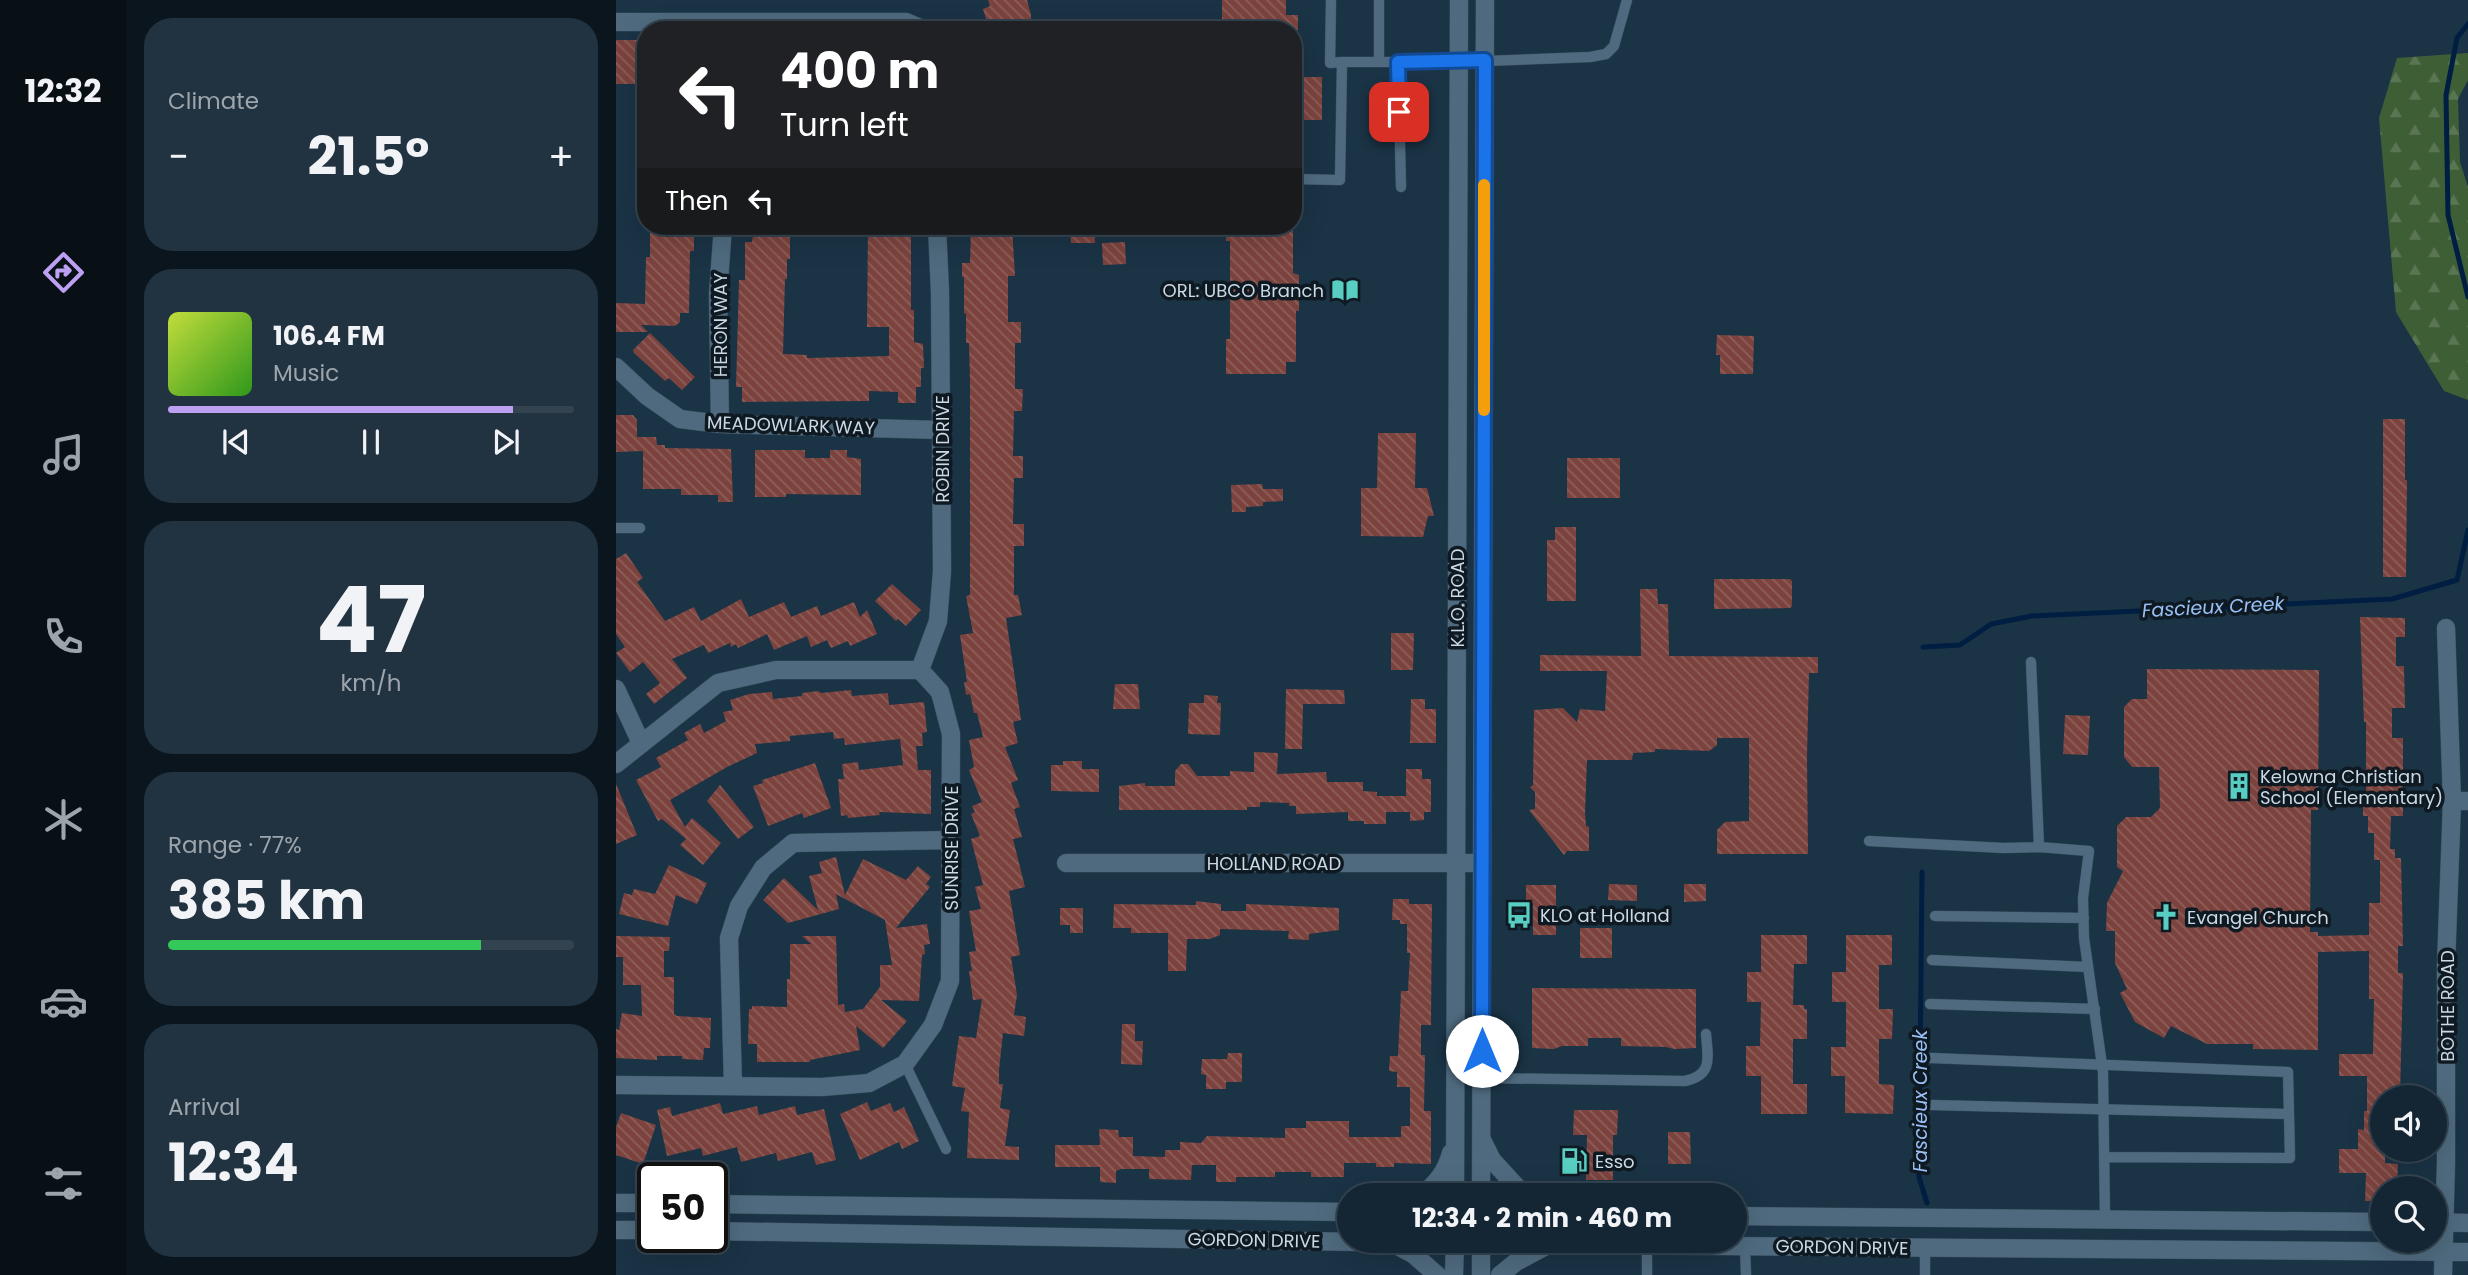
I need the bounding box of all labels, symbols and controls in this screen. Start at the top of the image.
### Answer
text: 400 m [780,37,939,105]
icon: left [665,49,756,140]
text: 12:32 [24,68,102,113]
pin [1369,82,1429,142]
text: Climate [168,85,259,117]
icon: arrive [1380,93,1418,131]
text: Turn left [780,102,909,147]
text: 21.5° [308,120,429,193]
text: − [168,130,189,183]
text: + [548,130,574,183]
icon: left [742,182,780,220]
text: Then [665,183,728,219]
icon: directions [39,248,88,297]
street label: HERON WAY [708,272,733,377]
library icon: ORL: UBCO Branch [1330,275,1360,305]
place label: ORL: UBCO Branch [1163,278,1324,303]
text: 106.4 FM [273,318,385,354]
text: Music [273,357,339,389]
street label: ROBIN DRIVE [930,395,955,503]
street label: MEADOWLARK WAY [707,410,876,440]
icon: previous [217,423,255,461]
icon: pause [352,423,390,461]
icon: next [487,423,525,461]
icon: music [39,430,88,479]
street label: K.L.O. ROAD [1445,549,1470,647]
text: 47 [316,556,426,684]
water label: Fascieux Creek [2141,590,2286,624]
icon: phone [39,612,88,661]
text: km/h [340,667,402,699]
place label: Kelowna Christian School (Elementary) [2260,764,2443,810]
building icon: Kelowna Christian School (Elementary) [2224,771,2254,801]
street label: SUNRISE DRIVE [939,786,964,910]
icon: climate [39,795,88,844]
text: Range · 77% [168,829,302,861]
street label: HOLLAND ROAD [1207,851,1341,876]
text: 385 km [168,864,365,937]
bus stop icon: KLO at Holland [1504,900,1534,930]
church icon: Evangel Church [2151,902,2181,932]
place label: KLO at Holland [1540,903,1670,928]
place label: Evangel Church [2187,905,2329,930]
street label: BOTHE ROAD [2435,950,2460,1062]
icon: car [39,977,88,1026]
position arrow [1445,1014,1519,1088]
water label: Fascieux Creek [1907,1029,1934,1172]
map controls [2370,1085,2447,1253]
button: sound [2370,1085,2447,1162]
text: Arrival [168,1091,240,1123]
text: 12:34 [168,1126,299,1199]
fuel station icon: Esso [1559,1146,1589,1176]
place label: Esso [1595,1149,1635,1174]
icon: filters [39,1159,88,1208]
speed limit sign: 50 [637,1162,728,1253]
button: search [2370,1176,2447,1253]
text: 12:34 · 2 min · 460 m [1412,1200,1672,1236]
street label: GORDON DRIVE [1187,1226,1321,1254]
street label: GORDON DRIVE [1775,1233,1909,1261]

